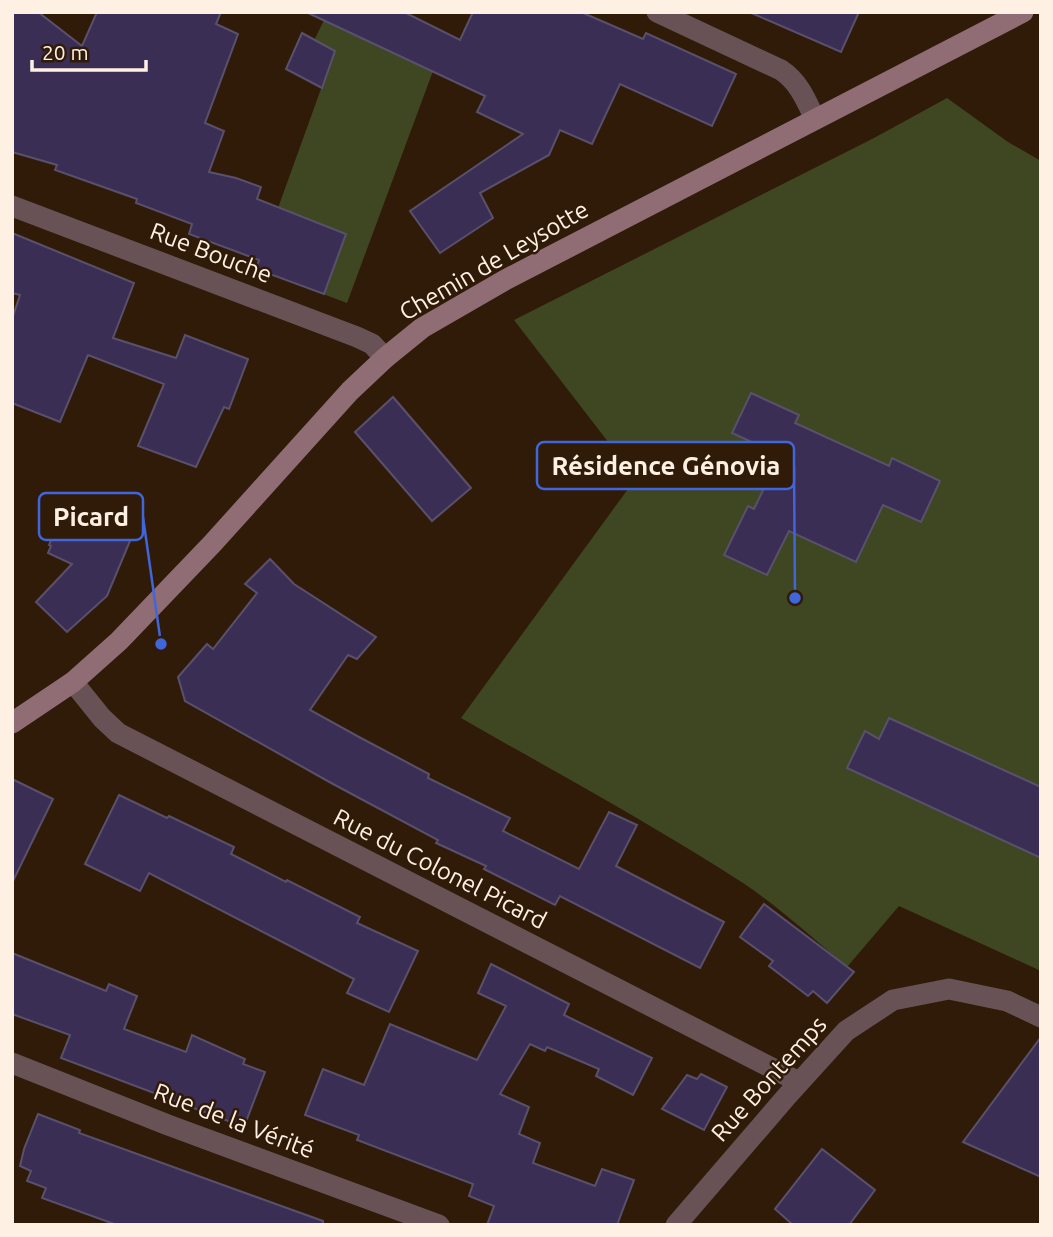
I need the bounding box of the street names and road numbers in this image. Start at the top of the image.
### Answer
street label: Chemin de Leysotte [394,195,593,326]
street label: Rue Bouche [146,217,276,288]
street label: Rue du Colonel Picard [329,803,551,934]
street label: Rue Bontemps [706,1011,832,1146]
street label: Rue de la Vérité [150,1078,318,1164]

